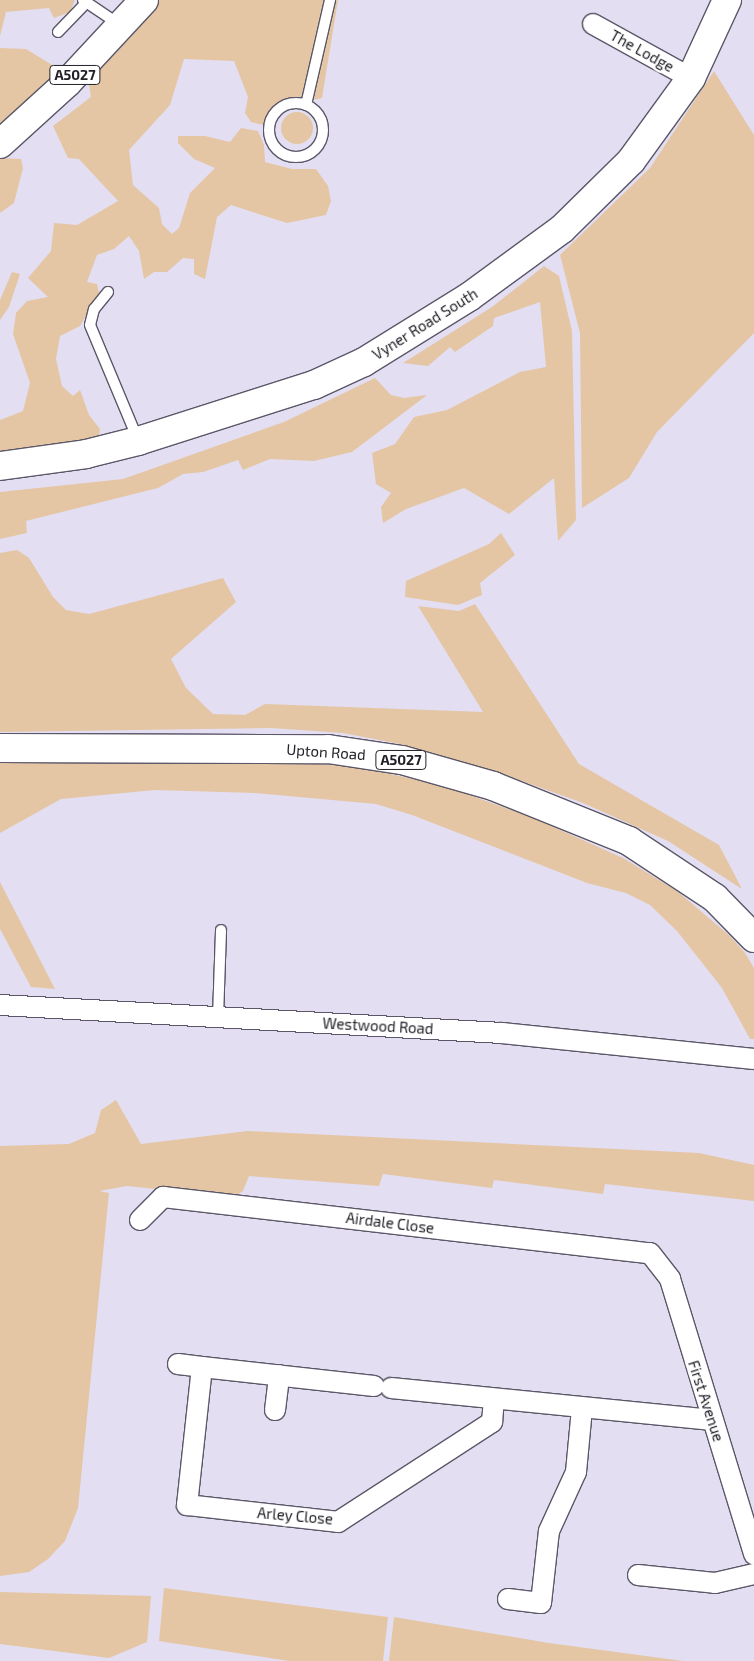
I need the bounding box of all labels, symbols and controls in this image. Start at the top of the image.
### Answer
street label: The Lodge [607,26,677,76]
road number: A5027 [49,64,101,86]
street label: Vyner Road South [369,284,481,364]
street label: Upton Road [286,740,366,764]
road number: A5027 [375,748,427,772]
street label: Westwood Road [322,1014,434,1038]
street label: Airdale Close [345,1209,435,1237]
street label: First Avenue [684,1358,728,1444]
street label: Arley Close [256,1504,334,1528]

